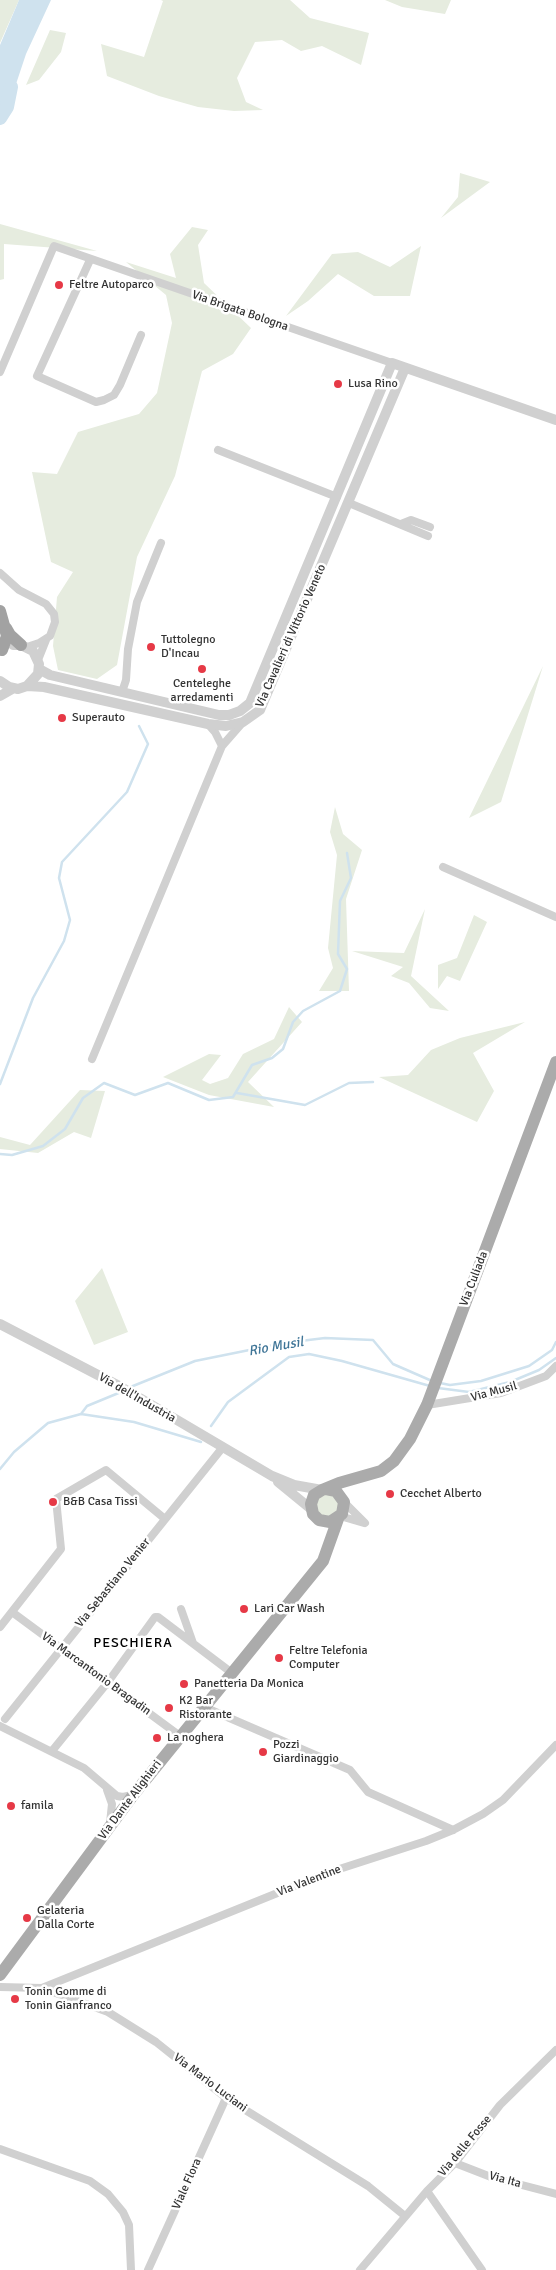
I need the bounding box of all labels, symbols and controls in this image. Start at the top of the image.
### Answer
place label: Feltre Autoparco [69,278,154,292]
marker: Feltre Autoparco [53,279,65,291]
street label: Via Brigata Bologna [190,288,290,334]
place label: Lusa Rino [348,377,398,391]
marker: Lusa Rino [332,378,344,390]
street label: Via Cavalieri di Vittorio Veneto [253,562,329,710]
place label: Tuttolegno D'Incau [161,633,216,661]
marker: Tuttolegno D'Incau [145,641,157,653]
marker: Centeleghe arredamenti [196,663,208,675]
place label: Centeleghe arredamenti [171,677,233,705]
place label: Superauto [72,711,125,725]
marker: Superauto [56,712,68,724]
street label: Via Culiada [457,1249,491,1309]
water label: Rio Musil [247,1334,305,1360]
street label: Via dell'Industria [96,1370,178,1426]
street label: Via Musil [469,1379,519,1405]
place label: Cecchet Alberto [400,1487,482,1501]
marker: Cecchet Alberto [384,1488,396,1500]
place label: B&B Casa Tissi [63,1495,138,1509]
marker: B&B Casa Tissi [47,1496,59,1508]
street label: Via Sebastiano Venier [73,1535,153,1631]
place label: Lari Car Wash [254,1602,325,1616]
marker: Lari Car Wash [238,1603,250,1615]
street label: Via Marcantonio Bragadin [38,1629,154,1719]
district label: PESCHIERA [92,1635,174,1651]
place label: Feltre Telefonia Computer [289,1644,368,1672]
marker: Feltre Telefonia Computer [273,1652,285,1664]
place label: Panetteria Da Monica [194,1677,304,1691]
marker: Panetteria Da Monica [178,1678,190,1690]
place label: K2 Bar Ristorante [179,1694,232,1722]
marker: K2 Bar Ristorante [163,1702,175,1714]
place label: La noghera [167,1731,224,1745]
marker: La noghera [151,1732,163,1744]
place label: Pozzi Giardinaggio [273,1738,339,1766]
marker: Pozzi Giardinaggio [257,1746,269,1758]
street label: Via Dante Alighieri [95,1757,165,1843]
place label: famila [21,1799,54,1813]
marker: famila [5,1800,17,1812]
street label: Via Valentine [275,1862,343,1900]
place label: Gelateria Dalla Corte [37,1904,95,1932]
marker: Gelateria Dalla Corte [21,1912,33,1924]
place label: Tonin Gomme di Tonin Gianfranco [25,1985,112,2013]
marker: Tonin Gomme di Tonin Gianfranco [9,1993,21,2005]
street label: Via Mario Luciani [170,2051,250,2115]
street label: Via delle Fosse [435,2113,495,2179]
street label: Viale Flora [169,2156,205,2212]
street label: Via Ita [487,2169,523,2191]

